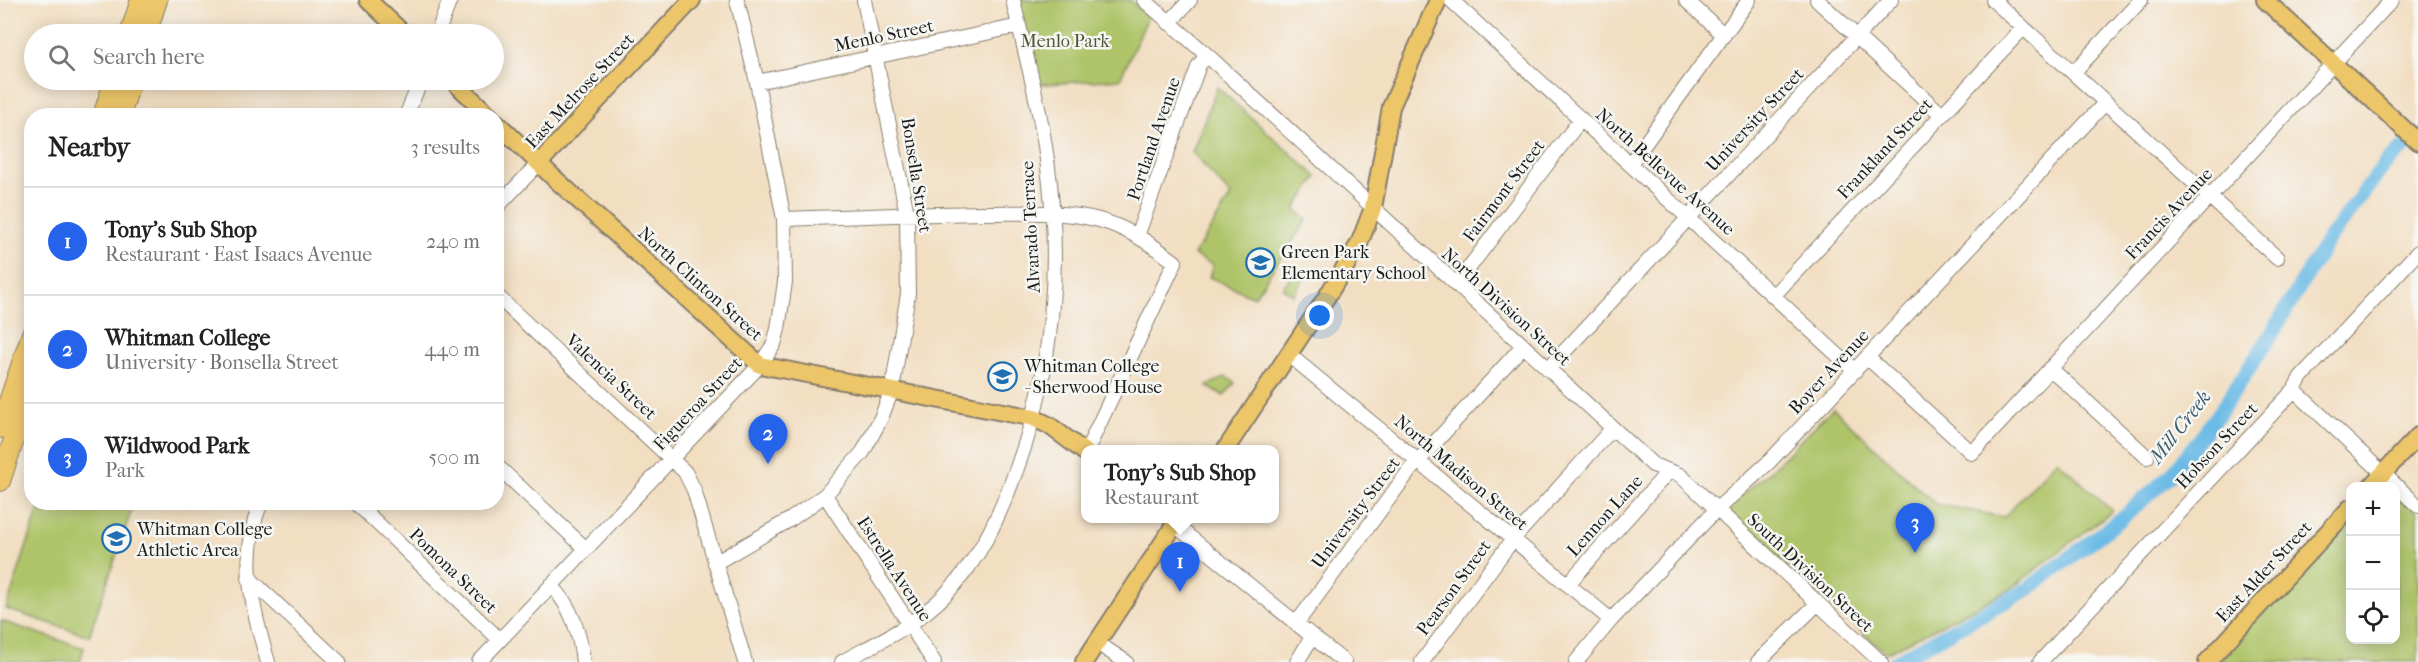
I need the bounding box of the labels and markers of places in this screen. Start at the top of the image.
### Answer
place label: Green Park Elementary School [1281,242,1426,284]
school or university icon: Green Park Elementary School [1244,246,1276,278]
place label: Whitman College - Sherwood House [1023,356,1162,398]
school or university icon: Whitman College - Sherwood House [987,360,1019,392]
pin: 2 [748,414,788,464]
pin: 3 [1896,504,1934,553]
place label: Whitman College Athletic Area [136,519,272,561]
school or university icon: Whitman College Athletic Area [100,523,132,555]
pin: 1 [1160,542,1200,592]

